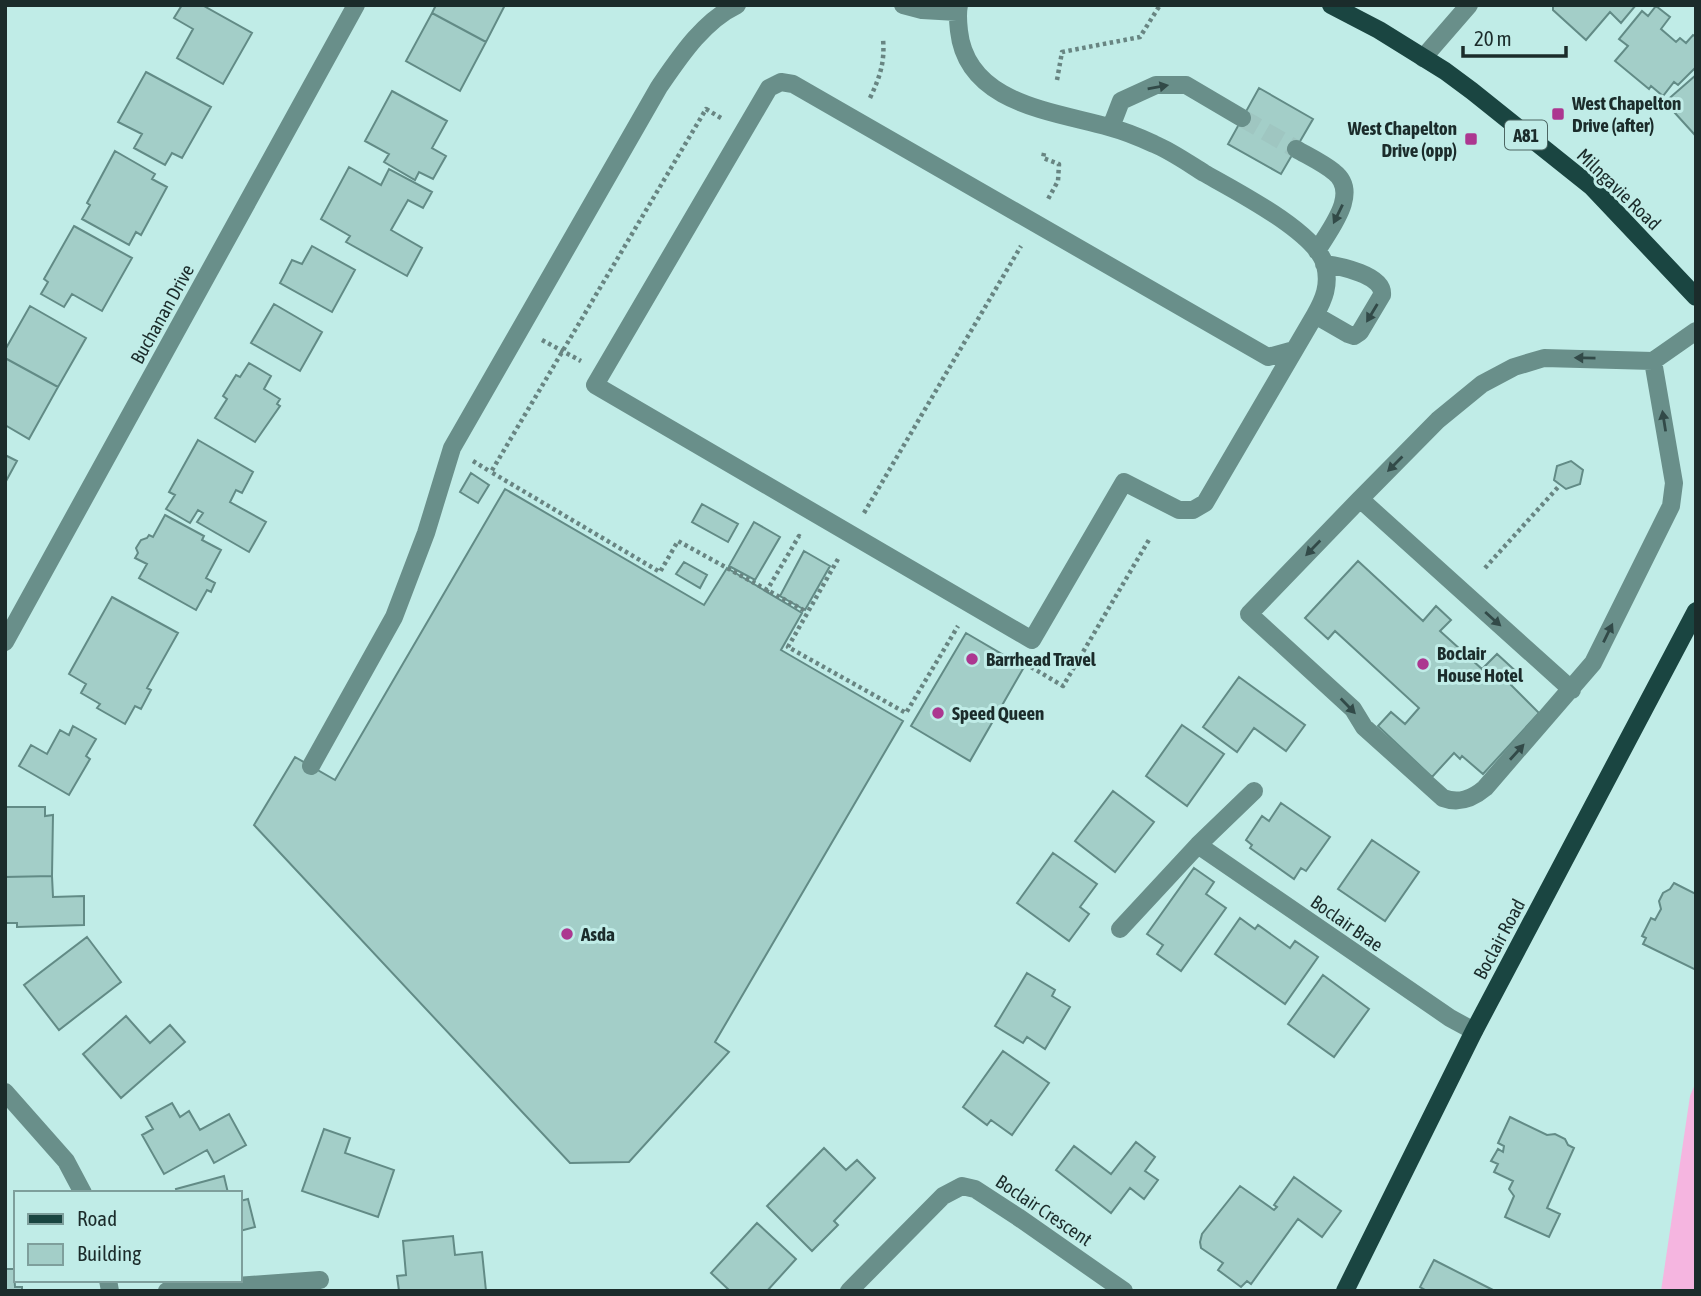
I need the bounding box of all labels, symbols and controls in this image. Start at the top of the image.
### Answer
scale bar [1463,14,1566,58]
text: 20 m [1474,26,1512,50]
one-way arrow [1148,82,1170,93]
place label: West Chapelton Drive (after) [1571,92,1681,136]
marker: West Chapelton Drive (after) [1550,106,1566,122]
place label: West Chapelton Drive (opp) [1347,117,1457,161]
road number: A81 [1505,120,1547,150]
marker: West Chapelton Drive (opp) [1463,131,1479,147]
street label: Milngavie Road [1573,144,1665,234]
one-way arrow [1332,204,1343,224]
street label: Buchanan Drive [126,261,198,367]
one-way arrow [1365,303,1378,322]
one-way arrow [1574,352,1596,364]
one-way arrow [1658,410,1669,432]
one-way arrow [1386,456,1403,473]
one-way arrow [1305,539,1321,556]
one-way arrow [1484,611,1502,627]
one-way arrow [1603,623,1614,643]
place label: Boclair House Hotel [1437,642,1524,686]
place label: Barrhead Travel [986,648,1097,670]
marker: Barrhead Travel [964,651,980,667]
marker: Boclair House Hotel [1415,656,1431,672]
one-way arrow [1340,697,1356,714]
place label: Speed Queen [952,702,1044,724]
marker: Speed Queen [930,705,946,721]
one-way arrow [1509,743,1524,760]
street label: Boclair Brae [1307,890,1387,956]
street label: Boclair Road [1469,895,1529,983]
place label: Asda [580,923,615,945]
marker: Asda [559,926,575,942]
street label: Boclair Crescent [992,1170,1096,1250]
legend [14,1191,242,1282]
text: Road [77,1206,117,1230]
text: Building [77,1241,141,1265]

